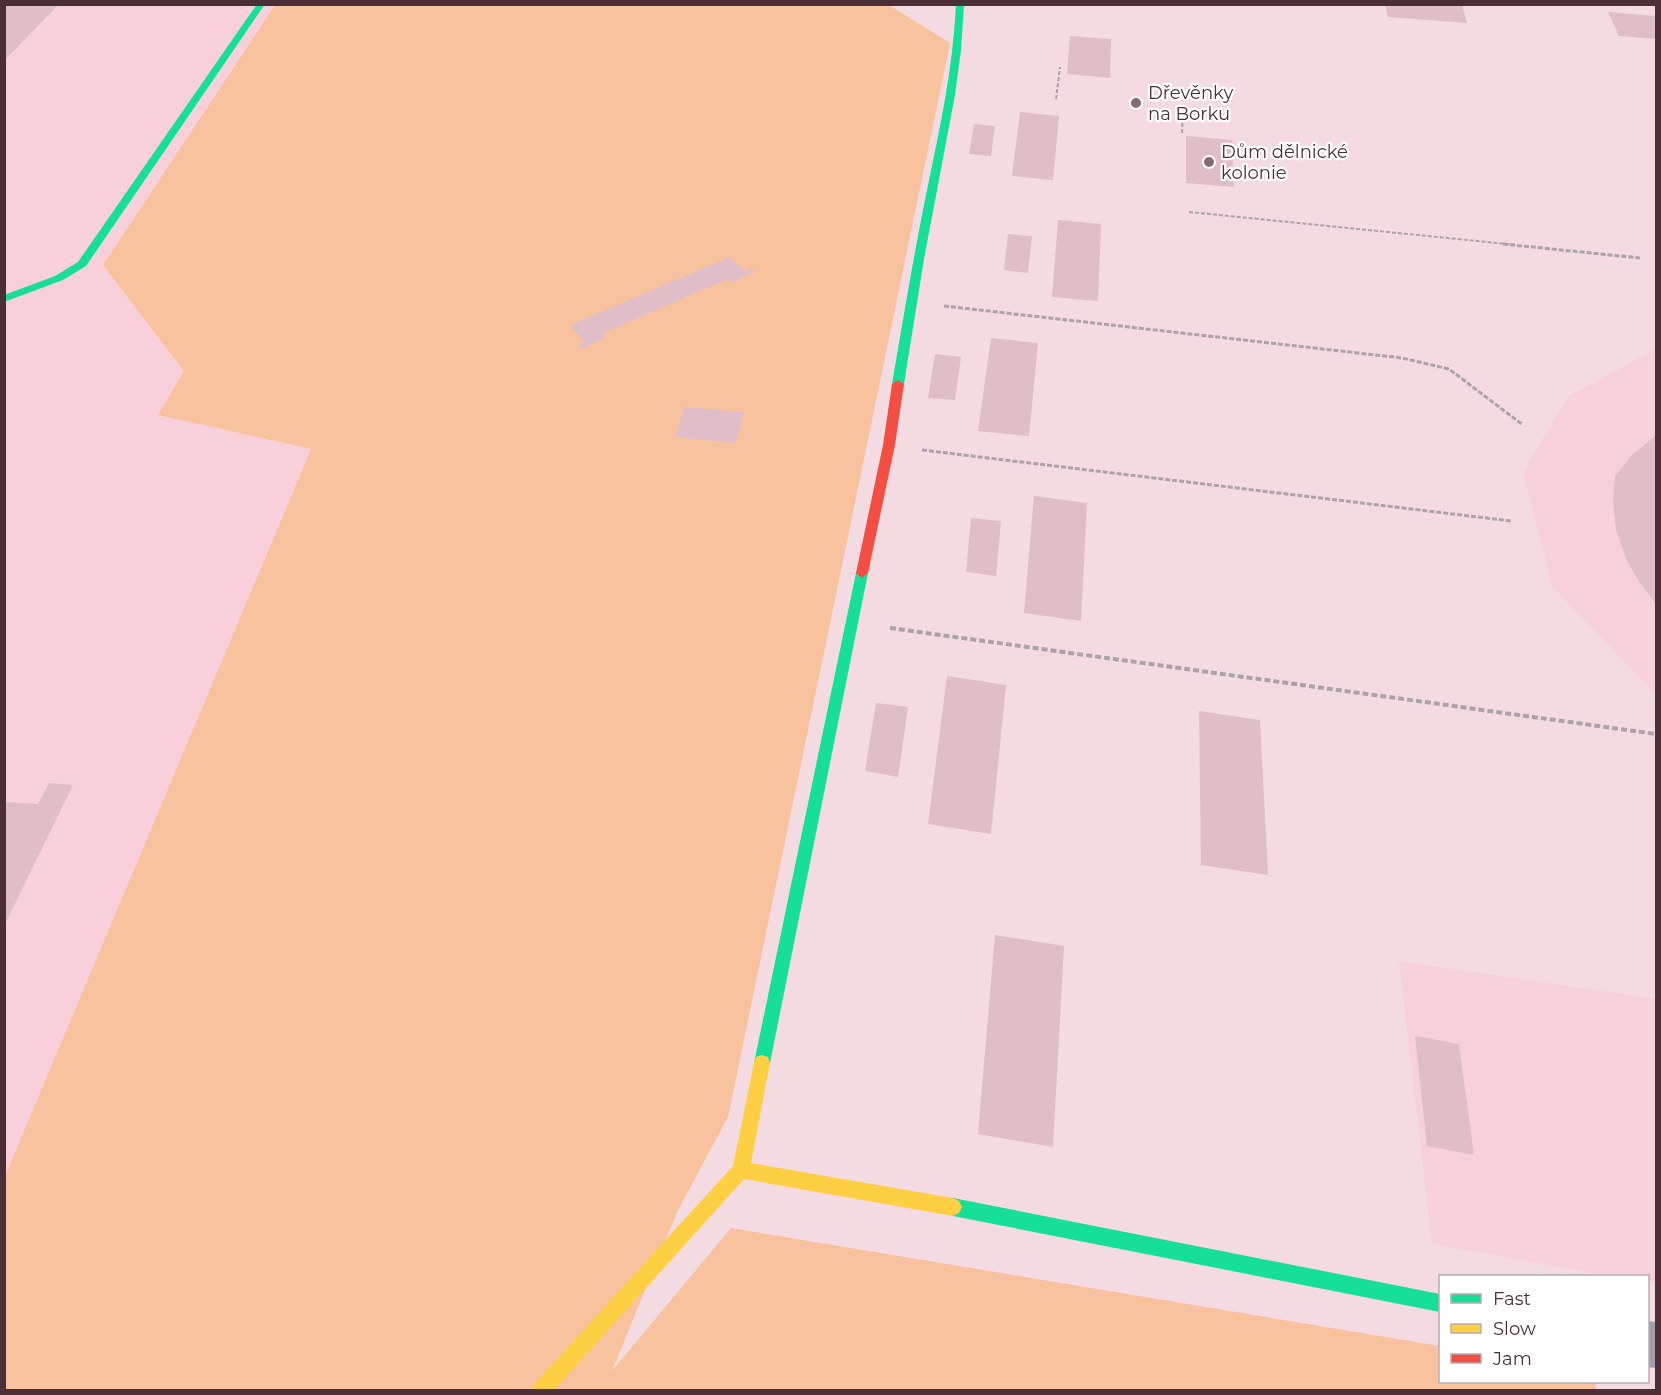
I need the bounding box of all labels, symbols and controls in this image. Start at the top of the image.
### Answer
place label: Dřevěnky na Borku [1148,82,1233,125]
marker: Dřevěnky na Borku [1129,96,1143,110]
place label: Dům dělnické kolonie [1221,141,1348,184]
marker: Dům dělnické kolonie [1202,155,1216,169]
legend [1439,1275,1649,1383]
text: Fast [1493,1288,1531,1310]
text: Slow [1493,1318,1536,1340]
text: Jam [1492,1348,1532,1370]

